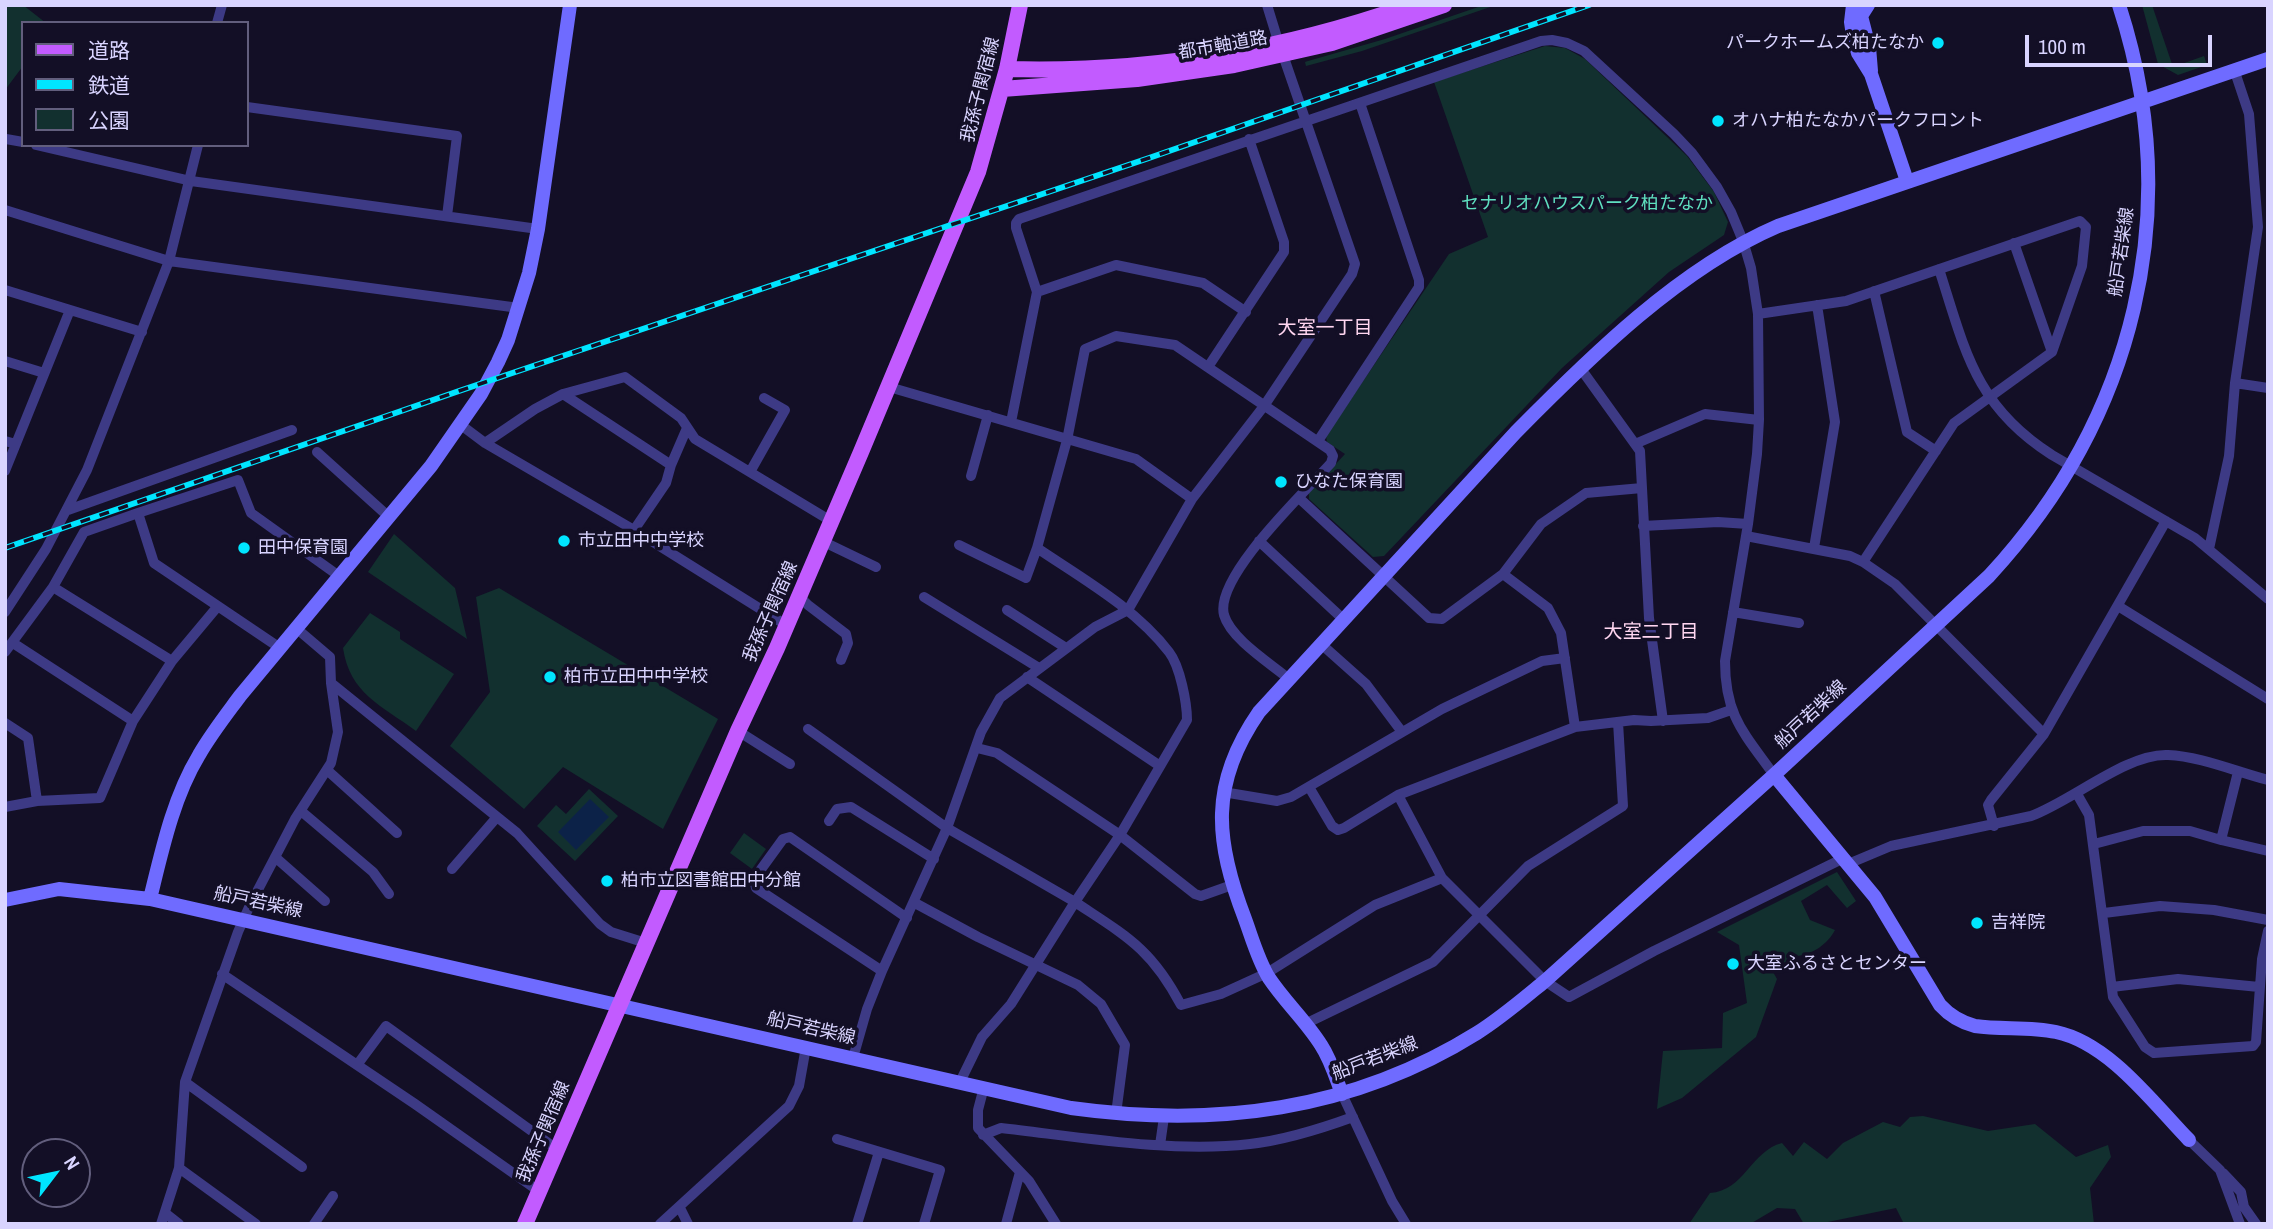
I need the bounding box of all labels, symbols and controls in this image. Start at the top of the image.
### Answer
legend [21,21,248,147]
scale bar [2028,21,2215,65]
street label: 都市軸道路 [1177,28,1269,64]
place label: パークホームズ柏たなか [1726,32,1924,54]
text: 100 m [2038,32,2086,61]
street label: 我孫子関宿線 [957,35,1005,145]
marker: パークホームズ柏たなか [1930,35,1946,51]
text: 道路 [88,36,130,65]
text: 鉄道 [88,71,130,100]
text: 公園 [88,106,130,135]
place label: オハナ柏たなかパークフロント [1732,110,1984,132]
marker: オハナ柏たなかパークフロント [1710,113,1726,129]
park label: セナリオハウスパーク柏たなか [1461,193,1713,215]
street label: 船戸若柴線 [2105,206,2139,298]
district label: 大室一丁目 [1278,318,1372,340]
place label: ひなた保育園 [1295,471,1403,493]
marker: ひなた保育園 [1273,474,1289,490]
place label: 市立田中中学校 [578,530,704,552]
marker: 市立田中中学校 [556,533,572,549]
place label: 田中保育園 [258,537,348,559]
marker: 田中保育園 [236,540,252,556]
street label: 我孫子関宿線 [739,558,803,666]
district label: 大室二丁目 [1604,622,1698,644]
place label: 柏市立田中中学校 [564,666,708,688]
marker: 柏市立田中中学校 [542,669,558,685]
street label: 船戸若柴線 [1771,676,1851,754]
place label: 柏市立図書館田中分館 [621,870,801,892]
marker: 柏市立図書館田中分館 [599,873,615,889]
street label: 船戸若柴線 [212,883,304,923]
place label: 吉祥院 [1991,912,2045,934]
marker: 吉祥院 [1969,915,1985,931]
place label: 大室ふるさとセンター [1747,953,1927,975]
marker: 大室ふるさとセンター [1725,956,1741,972]
street label: 船戸若柴線 [765,1008,857,1050]
street label: 船戸若柴線 [1329,1033,1421,1085]
street label: 我孫子関宿線 [513,1078,575,1186]
north arrow [21,1138,91,1208]
text: N [58,1151,86,1175]

